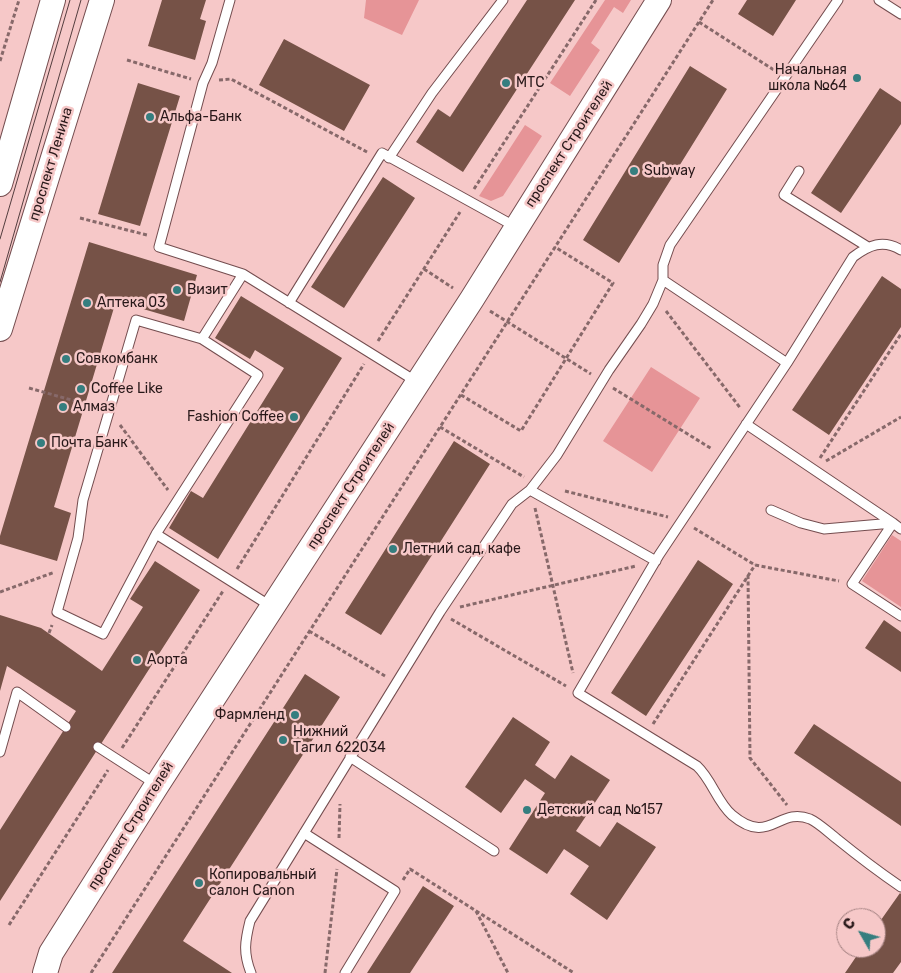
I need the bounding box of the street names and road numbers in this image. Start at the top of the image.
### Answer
street label: проспект Строителей [522,78,616,210]
street label: проспект Ленина [26,105,76,223]
street label: проспект Строителей [304,420,398,552]
street label: проспект Строителей [85,759,177,893]

